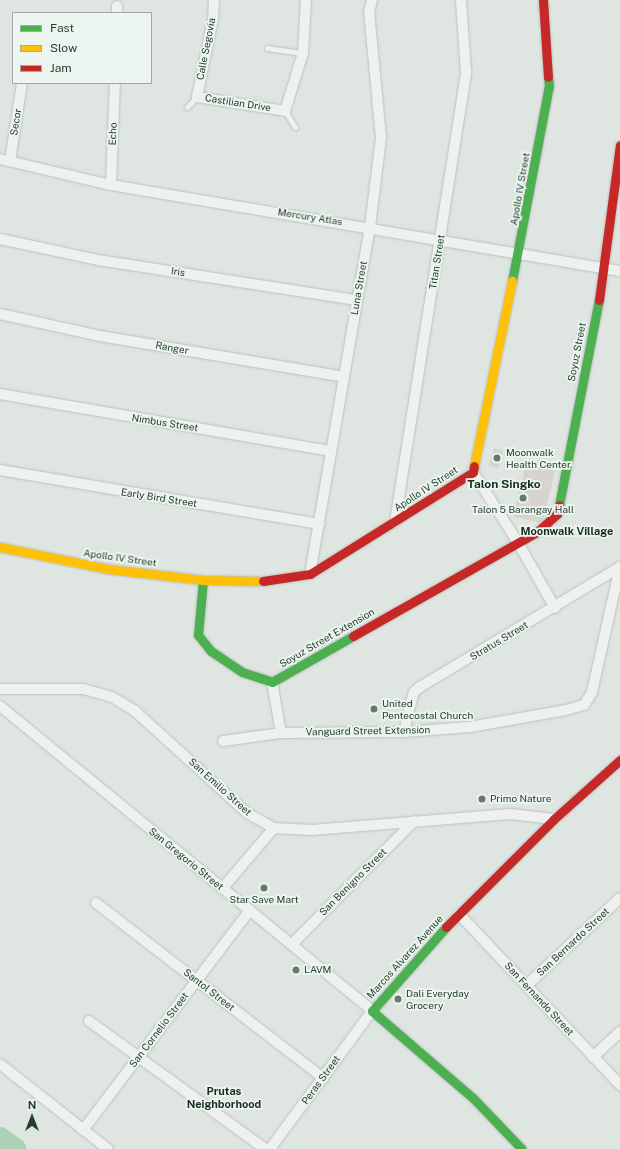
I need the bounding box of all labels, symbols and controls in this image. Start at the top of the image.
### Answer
legend [12,12,152,84]
street label: Calle Segovia [194,17,218,81]
text: Fast [50,21,74,35]
text: Slow [50,41,77,55]
text: Jam [50,61,72,75]
street label: Castilian Drive [204,92,272,114]
street label: Secor [8,108,24,136]
street label: Echo [107,122,119,146]
street label: Apollo IV Street [508,152,532,226]
street label: Mercury Atlas [277,206,343,228]
street label: Titan Street [427,234,447,290]
street label: Luna Street [348,260,370,316]
street label: Iris [170,265,186,279]
street label: Soyuz Street [565,321,589,383]
street label: Ranger [154,339,190,357]
street label: Nimbus Street [131,412,199,434]
place label: Moonwalk Health Center [506,446,571,470]
marker: Moonwalk Health Center [491,452,503,464]
street label: Apollo IV Street [392,464,460,514]
district label: Talon Singko [467,478,541,492]
street label: Early Bird Street [120,486,198,510]
marker: Talon 5 Barangay Hall [518,493,528,503]
place label: Talon 5 Barangay Hall [472,504,574,516]
district label: Moonwalk Village [520,524,614,538]
street label: Apollo IV Street [83,547,157,569]
street label: Soyuz Street Extension [277,606,377,670]
street label: Stratus Street [468,619,530,663]
place label: United Pentecostal Church [382,697,473,720]
marker: United Pentecostal Church [369,704,379,714]
street label: Vanguard Street Extension [306,724,430,738]
street label: San Emilio Street [186,756,254,818]
place label: Primo Nature [490,793,552,805]
marker: Primo Nature [477,794,487,804]
street label: San Gregorio Street [146,825,226,893]
street label: San Benigno Street [317,846,389,918]
marker: Star Save Mart [259,883,269,893]
place label: Star Save Mart [229,894,299,906]
street label: San Bernardo Street [534,905,612,979]
street label: Marcos Alvarez Avenue [364,913,446,1001]
street label: San Fernando Street [502,960,576,1038]
place label: LAVM [304,964,331,976]
marker: LAVM [291,965,301,975]
street label: Santol Street [181,966,237,1014]
place label: Dali Everyday Grocery [406,987,469,1010]
street label: San Cornelio Street [127,990,191,1070]
marker: Dali Everyday Grocery [393,994,403,1004]
street label: Peras Street [299,1053,343,1107]
district label: Prutas Neighborhood [187,1085,261,1111]
north arrow [12,1097,52,1137]
text: N [28,1099,36,1111]

